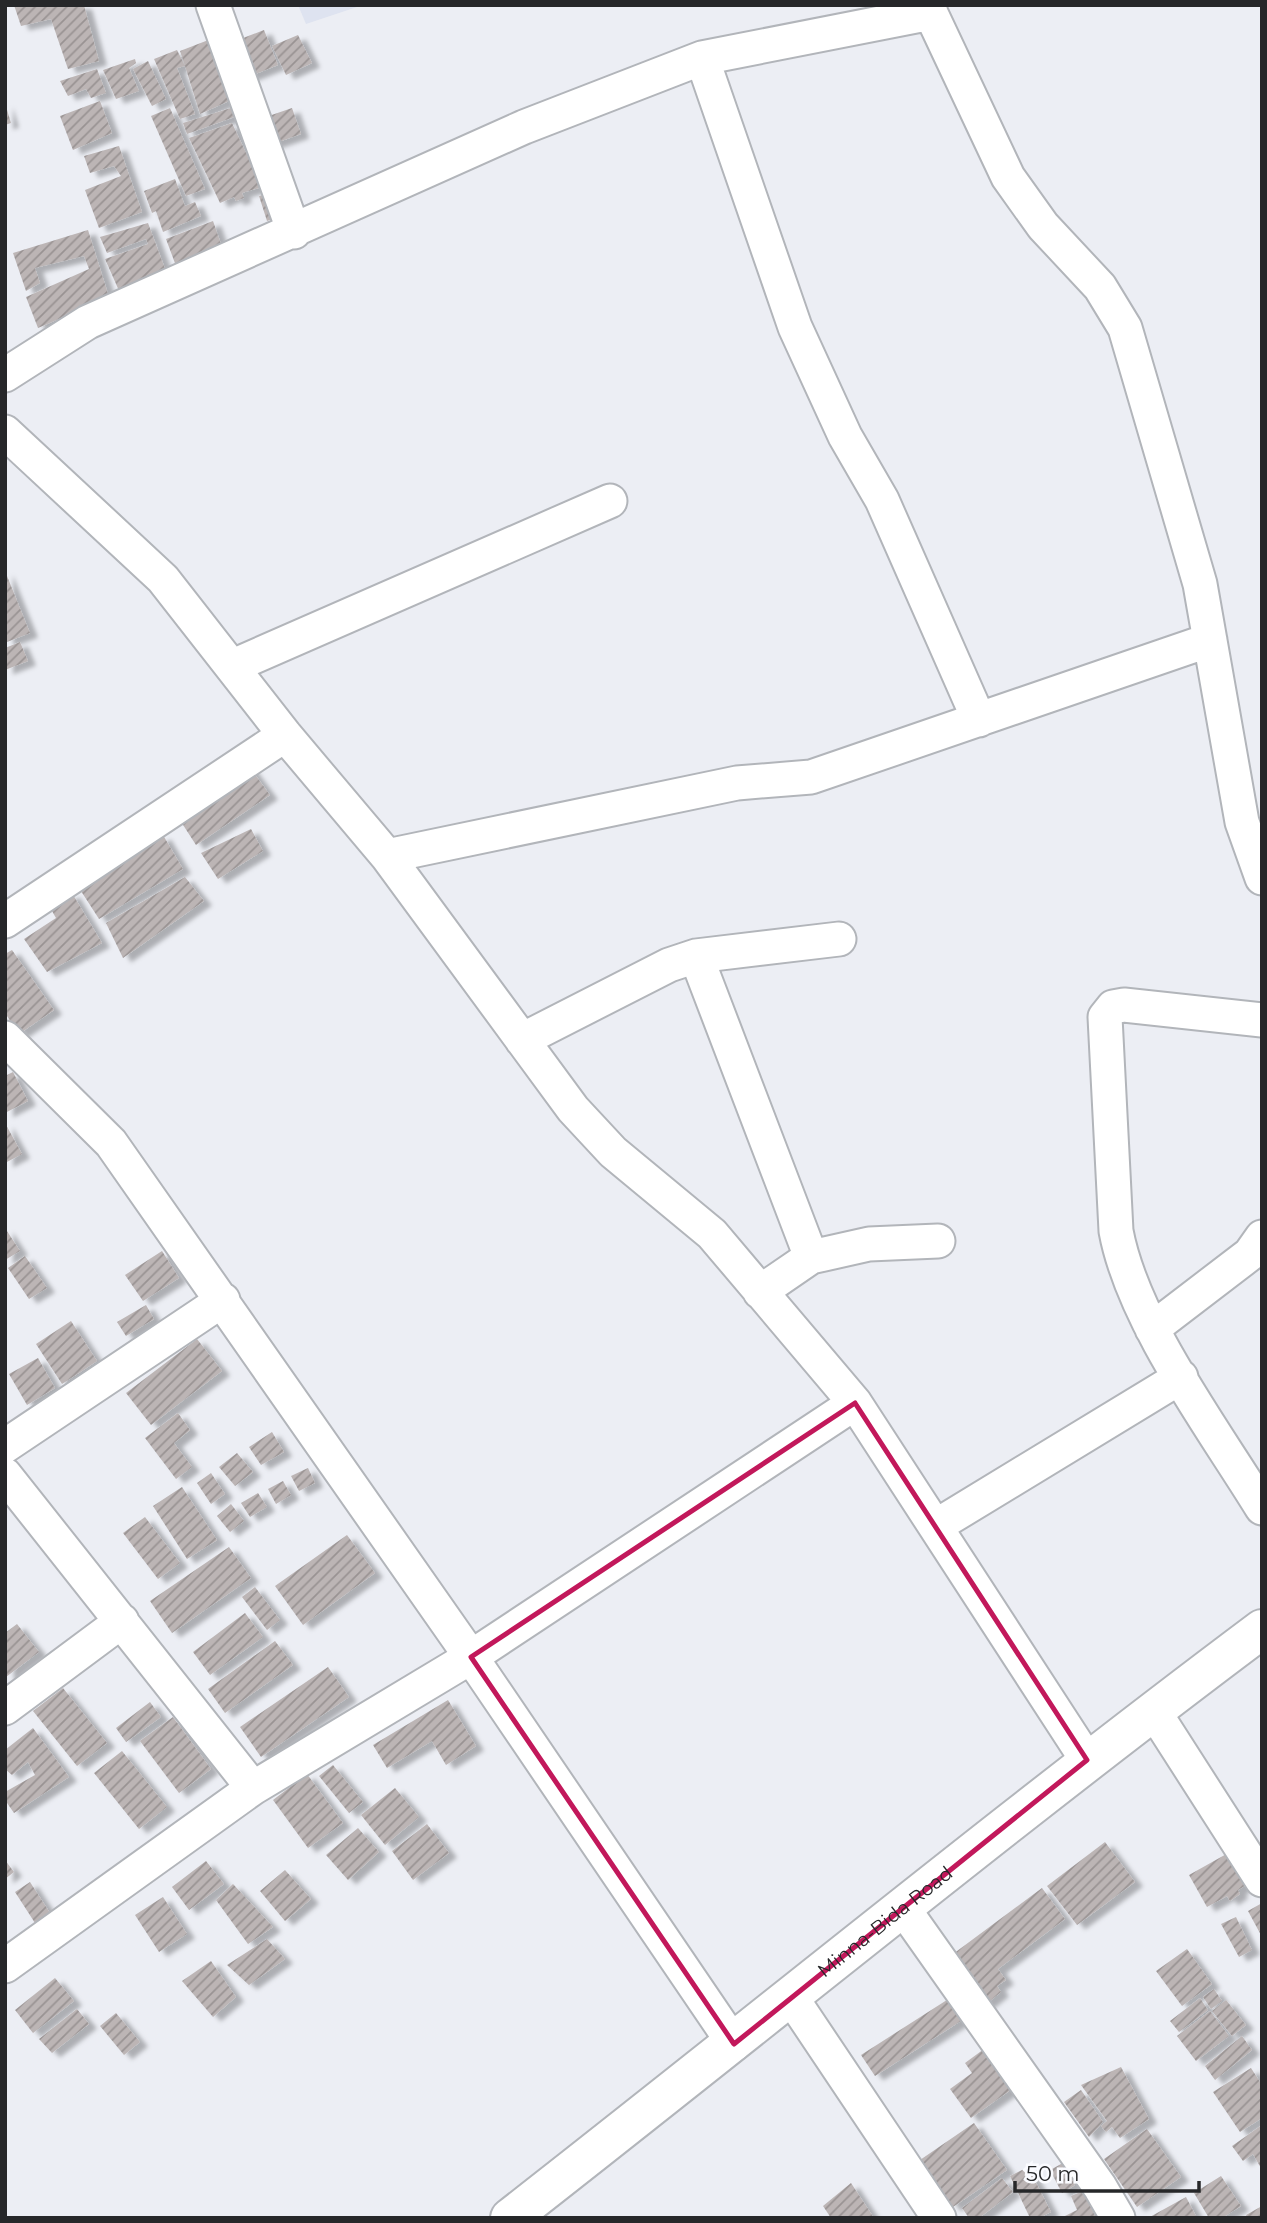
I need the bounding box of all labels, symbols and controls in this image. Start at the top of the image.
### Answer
street label: Minna-Bida Road [813,1861,957,1982]
scale bar [1015,2150,1199,2194]
text: 50 m [1026,2161,1080,2186]

